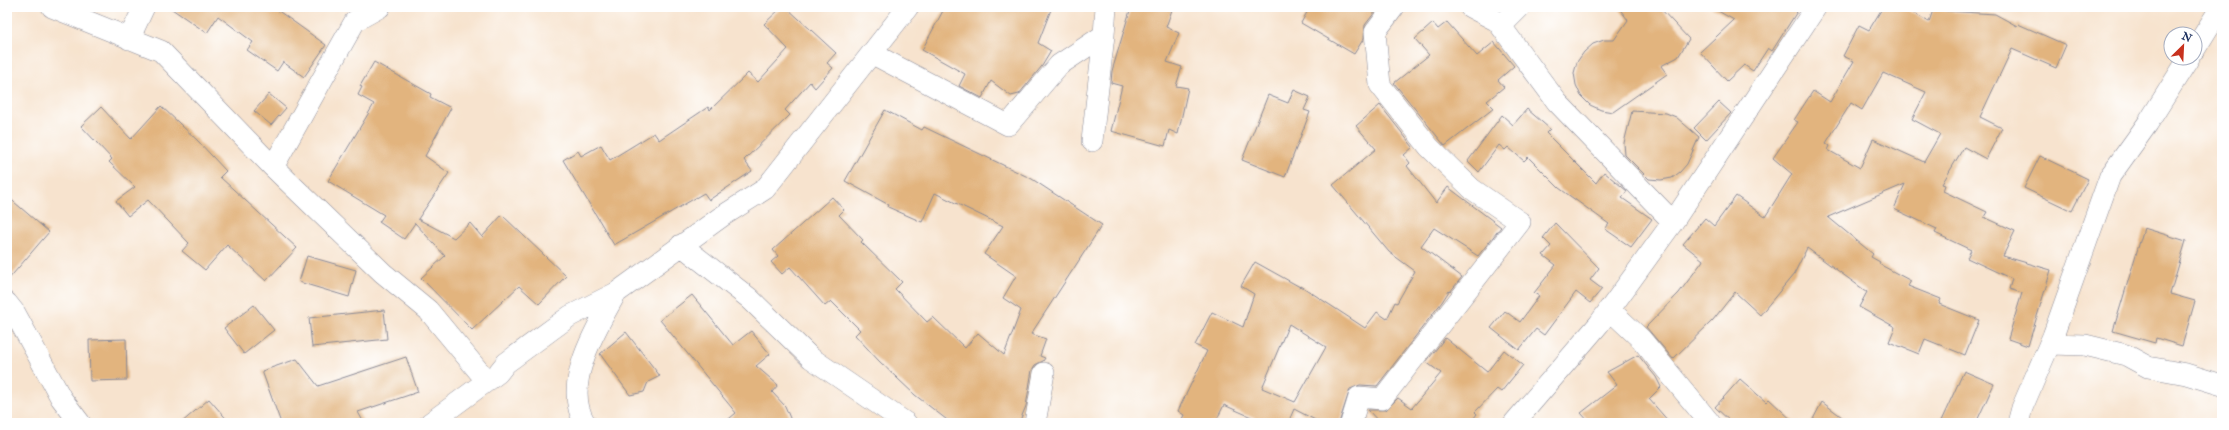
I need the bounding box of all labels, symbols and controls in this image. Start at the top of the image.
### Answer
north arrow [2163,26,2203,66]
text: N [2179,29,2194,46]

